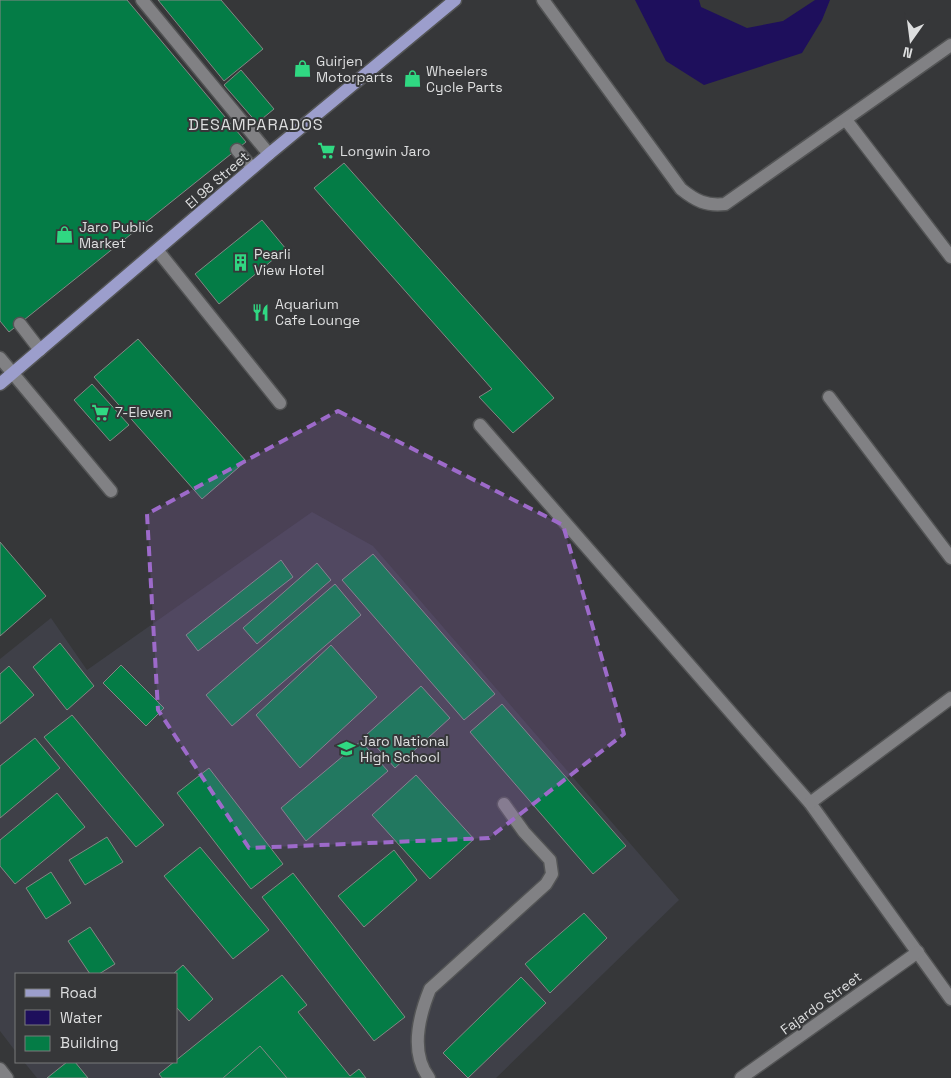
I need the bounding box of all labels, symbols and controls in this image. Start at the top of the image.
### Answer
north arrow [886,15,936,65]
text: N [901,43,915,62]
place label: Guirjen Motorparts [316,52,393,86]
shop icon: Guirjen Motorparts [292,59,312,79]
place label: Wheelers Cycle Parts [426,62,503,96]
shop icon: Wheelers Cycle Parts [402,69,422,89]
district label: DESAMPARADOS [188,114,324,135]
supermarket icon: Longwin Jaro [316,141,336,161]
place label: Longwin Jaro [340,142,430,160]
street label: El 98 Street [181,147,253,213]
place label: Jaro Public Market [79,218,154,252]
shop icon: Jaro Public Market [55,225,75,245]
place label: Pearli View Hotel [254,245,325,279]
building icon: Pearli View Hotel [230,252,250,272]
place label: Aquarium Cafe Lounge [275,295,360,329]
restaurant icon: Aquarium Cafe Lounge [251,302,271,322]
supermarket icon: 7-Eleven [91,402,111,422]
place label: 7-Eleven [115,403,172,421]
place label: Jaro National High School [360,732,449,766]
school or university icon: Jaro National High School [336,739,356,759]
street label: Fajardo Street [777,967,865,1039]
legend [15,973,178,1063]
text: Road [60,983,97,1002]
text: Water [60,1008,103,1027]
text: Building [60,1033,119,1052]

